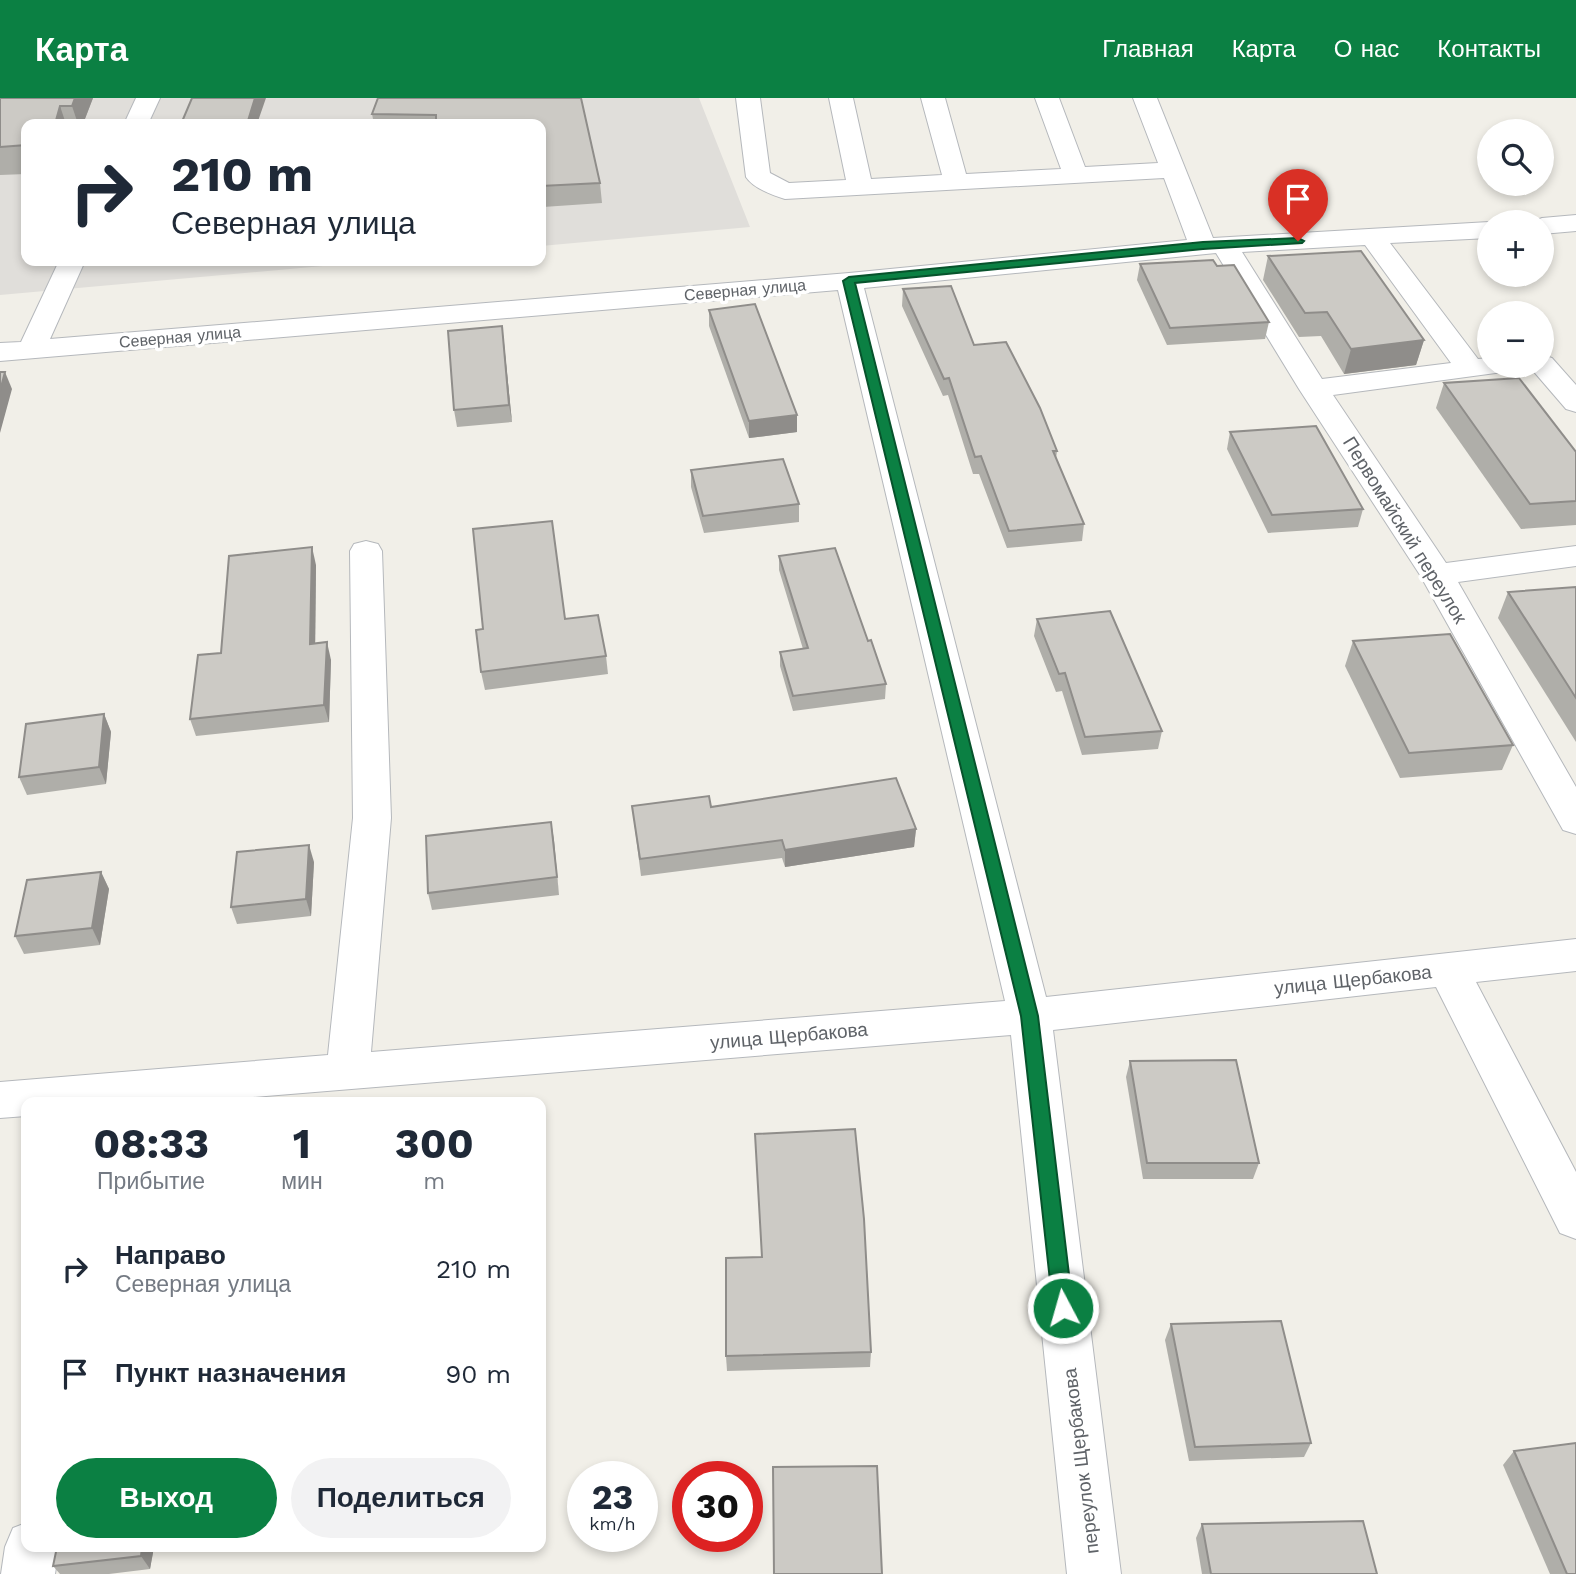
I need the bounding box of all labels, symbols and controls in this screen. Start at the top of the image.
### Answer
text: Карта [35,30,128,69]
text: Главная [1102,35,1194,63]
text: Карта [1232,35,1296,63]
text: О нас [1334,35,1399,63]
text: Контакты [1437,35,1541,63]
map controls [1477,119,1554,378]
button: search [1477,119,1554,196]
text: 210 m [171,145,313,203]
icon: right [56,147,147,238]
pin [1268,169,1328,241]
icon: arrive [1279,180,1317,218]
text: Северная улица [171,204,416,242]
button: + [1477,210,1554,287]
street label: Северная улица [683,275,807,305]
button: − [1477,301,1554,378]
street label: Северная улица [118,322,242,352]
street label: Первомайский переулок [1338,432,1472,628]
street label: улица Щербакова [1273,960,1433,1000]
street label: улица Щербакова [709,1018,869,1054]
text: 08:33 [93,1119,209,1168]
text: 1 [293,1119,311,1168]
text: 300 [395,1119,474,1168]
text: Прибытие [97,1168,205,1195]
text: мин [281,1168,323,1195]
text: m [423,1168,445,1195]
text: Направо [115,1240,226,1270]
icon: right [56,1250,94,1288]
text: 210 m [436,1254,511,1284]
text: Северная улица [115,1271,291,1298]
position arrow [1026,1271,1100,1345]
icon: arrive [56,1355,94,1393]
text: Пункт назначения [115,1358,346,1388]
text: 90 m [445,1359,511,1389]
street label: переулок Щербакова [1058,1366,1104,1555]
button: Выход [56,1458,277,1538]
button: Поделиться [291,1458,511,1538]
speed limit sign: 30 [672,1461,763,1552]
text: 23 [592,1476,633,1518]
text: km/h [589,1513,636,1534]

